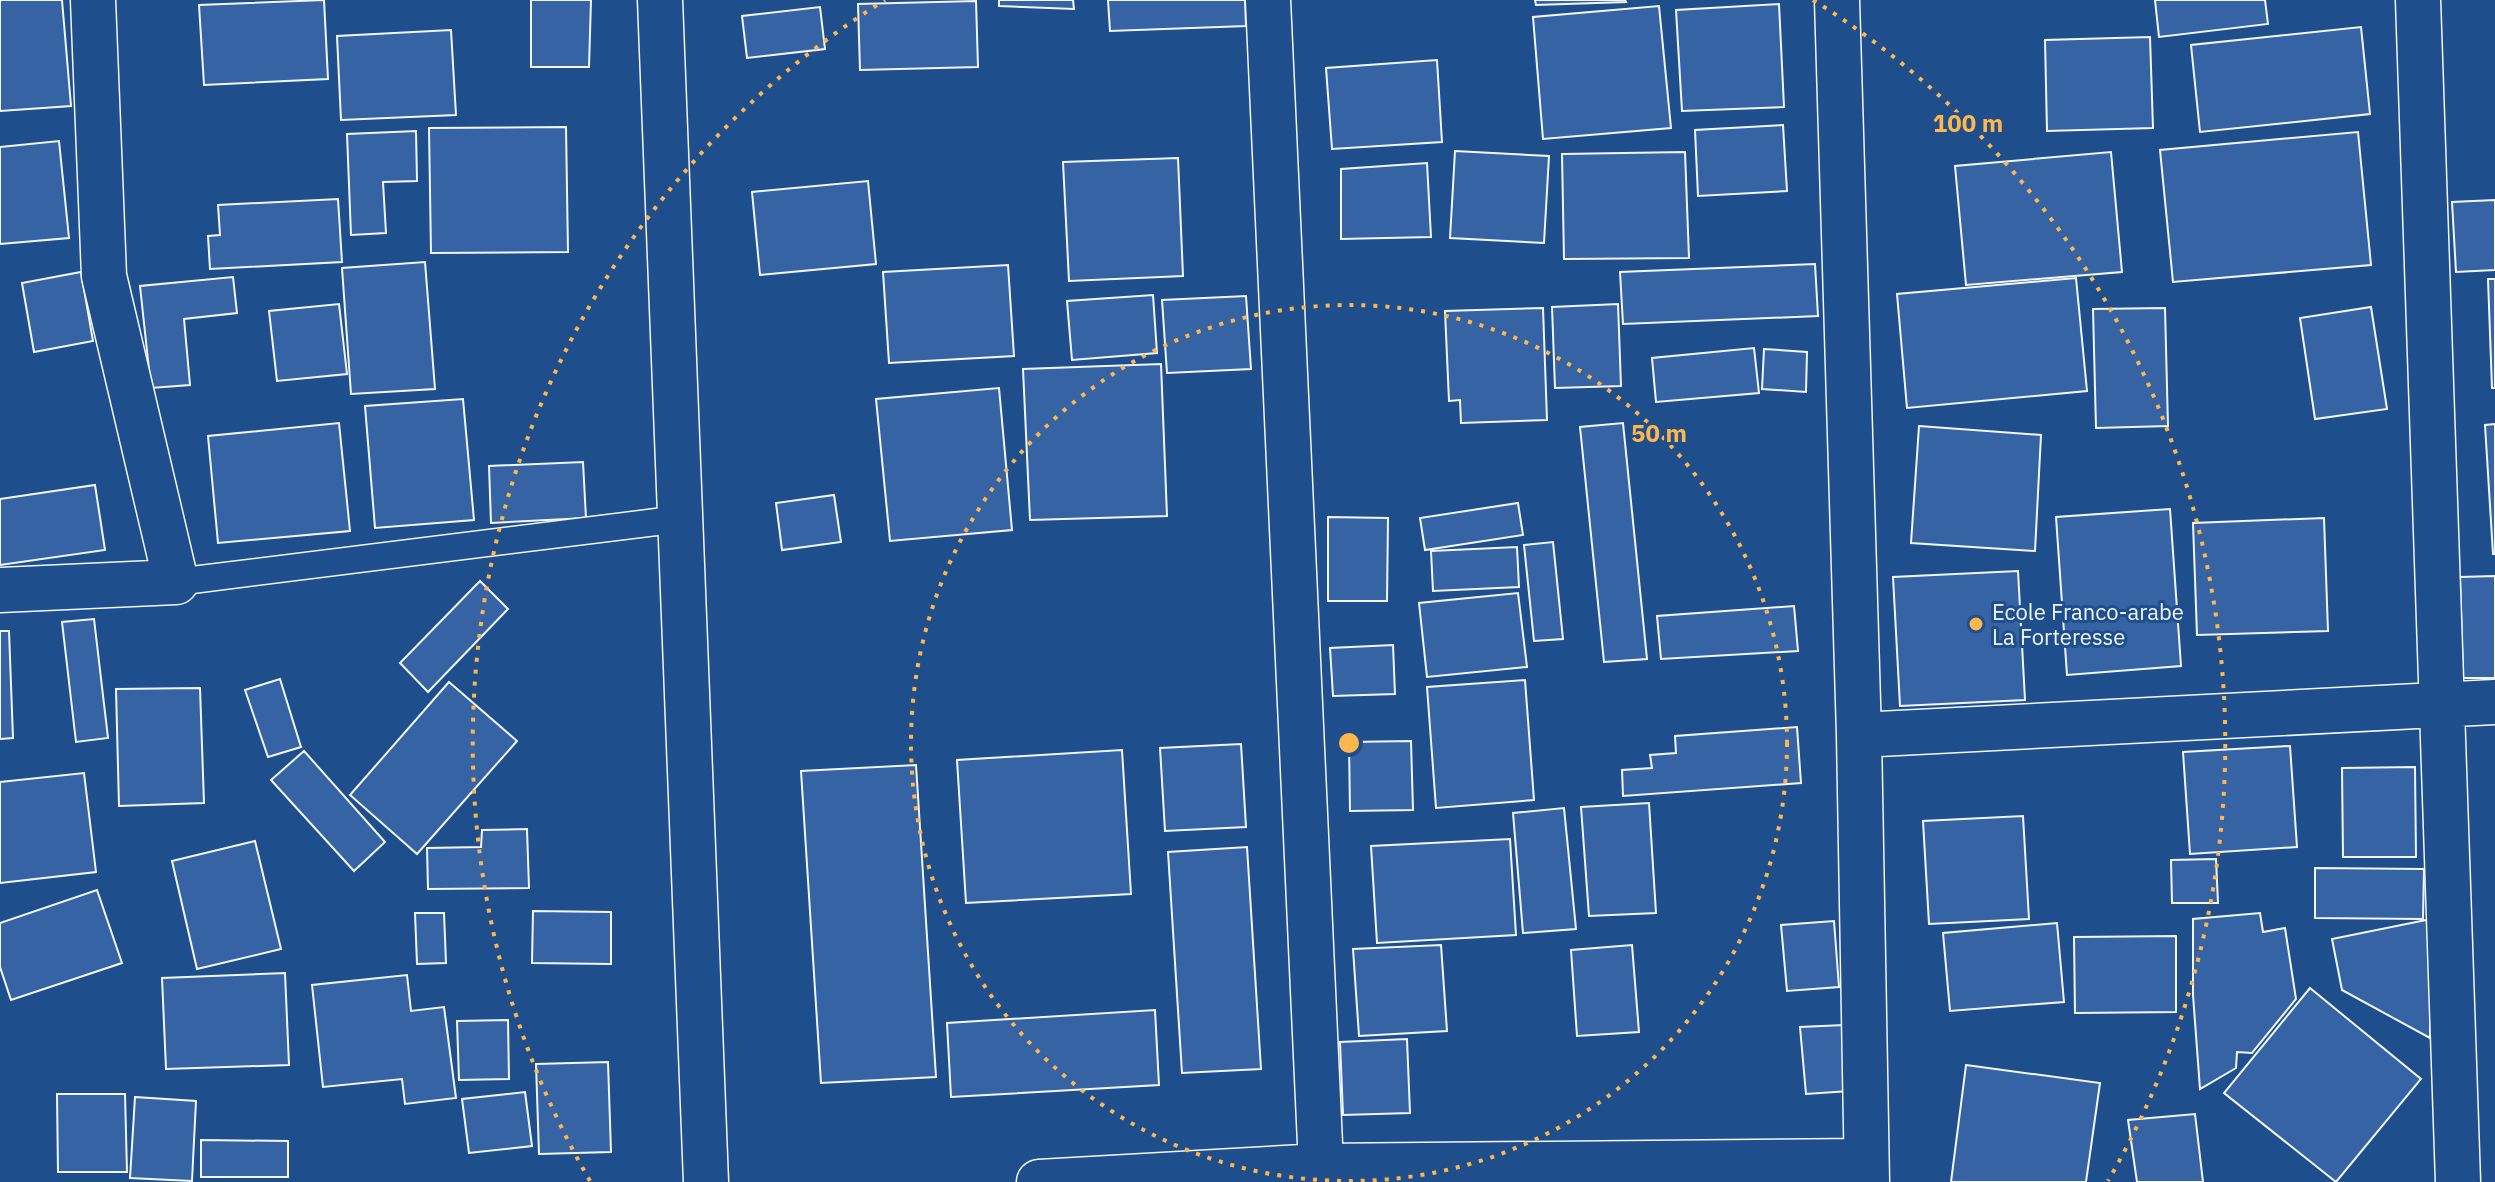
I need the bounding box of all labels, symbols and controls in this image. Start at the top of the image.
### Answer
text: 100 m [1933,107,2003,139]
text: 50 m [1631,417,1687,449]
place label: Ecole Franco-arabe La Forteresse [1992,597,2184,651]
marker: Ecole Franco-arabe La Forteresse [1967,615,1985,633]
centre of rings [1335,729,1363,757]

